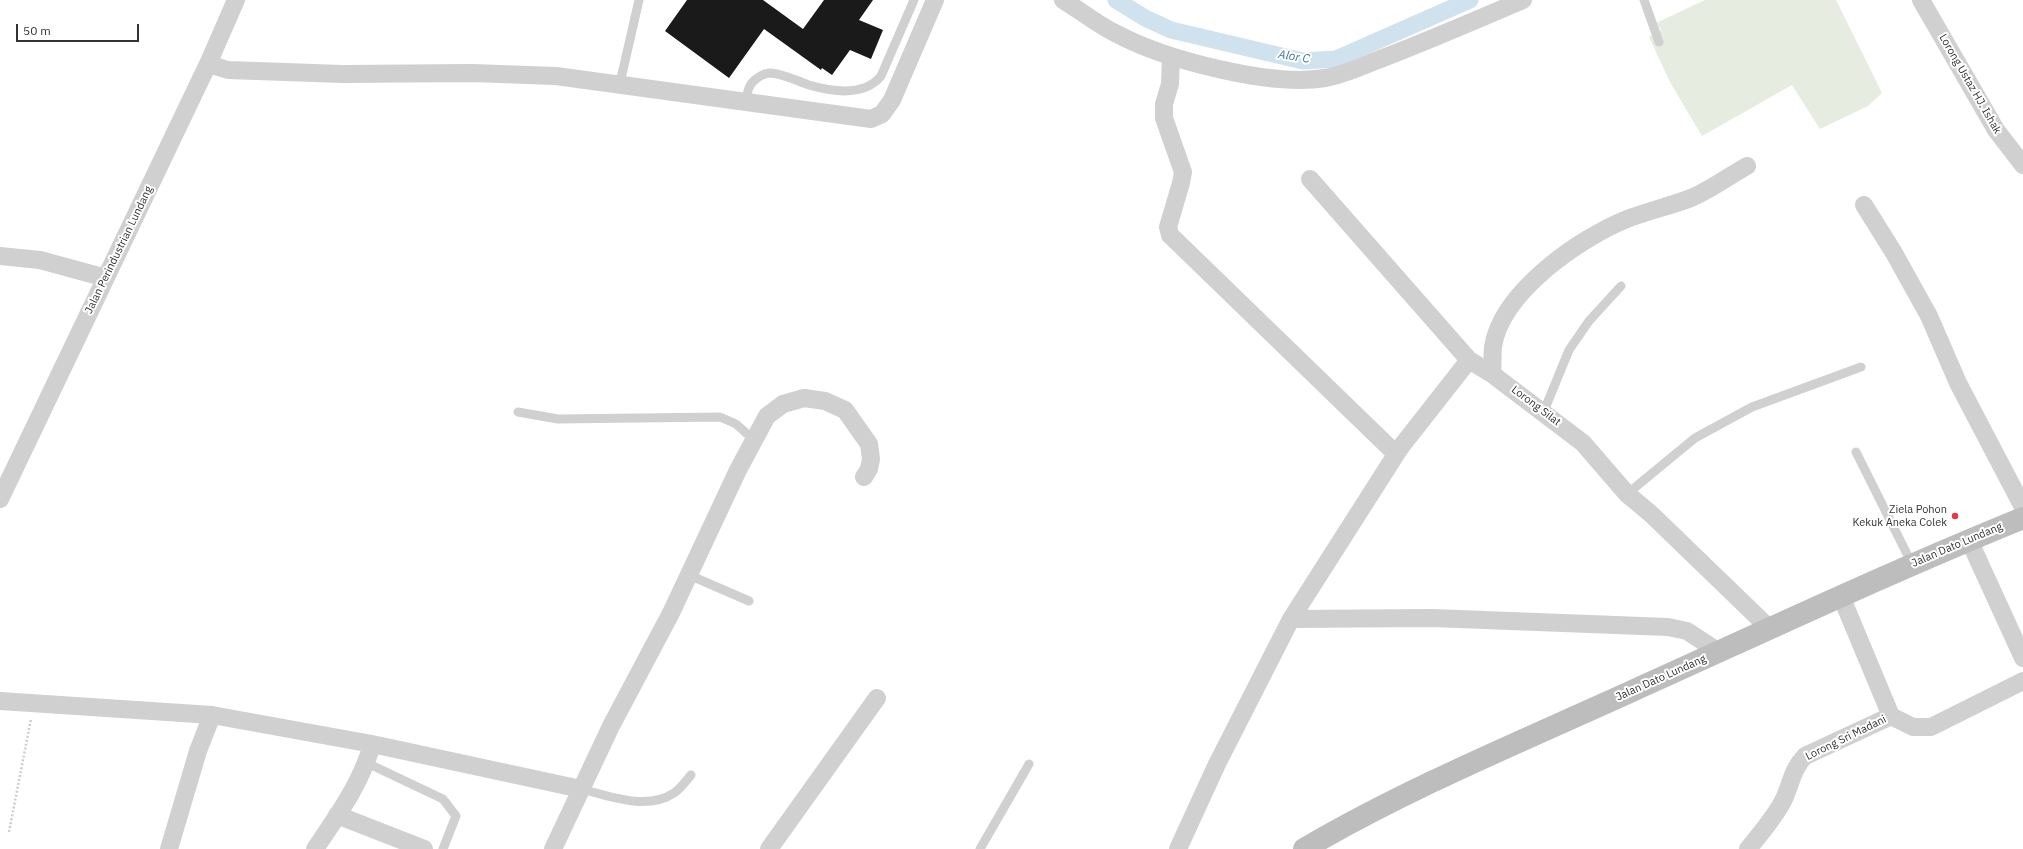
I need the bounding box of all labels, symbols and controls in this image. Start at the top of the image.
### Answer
scale bar [18,16,141,42]
text: 50 m [23,23,51,38]
street label: Lorong Ustaz HJ. Ishak [1936,32,2004,136]
water label: Alor C [1277,47,1311,67]
street label: Jalan Perindustrian Lundang [82,184,156,316]
street label: Lorong Silat [1509,383,1563,429]
place label: Ziela Pohon Kekuk Aneka Colek [1853,503,1947,529]
marker: Ziela Pohon Kekuk Aneka Colek [1950,511,1960,521]
street label: Jalan Dato Lundang [1910,520,2004,570]
street label: Jalan Dato Lundang [1614,652,1708,704]
street label: Lorong Sri Madani [1803,713,1889,763]

